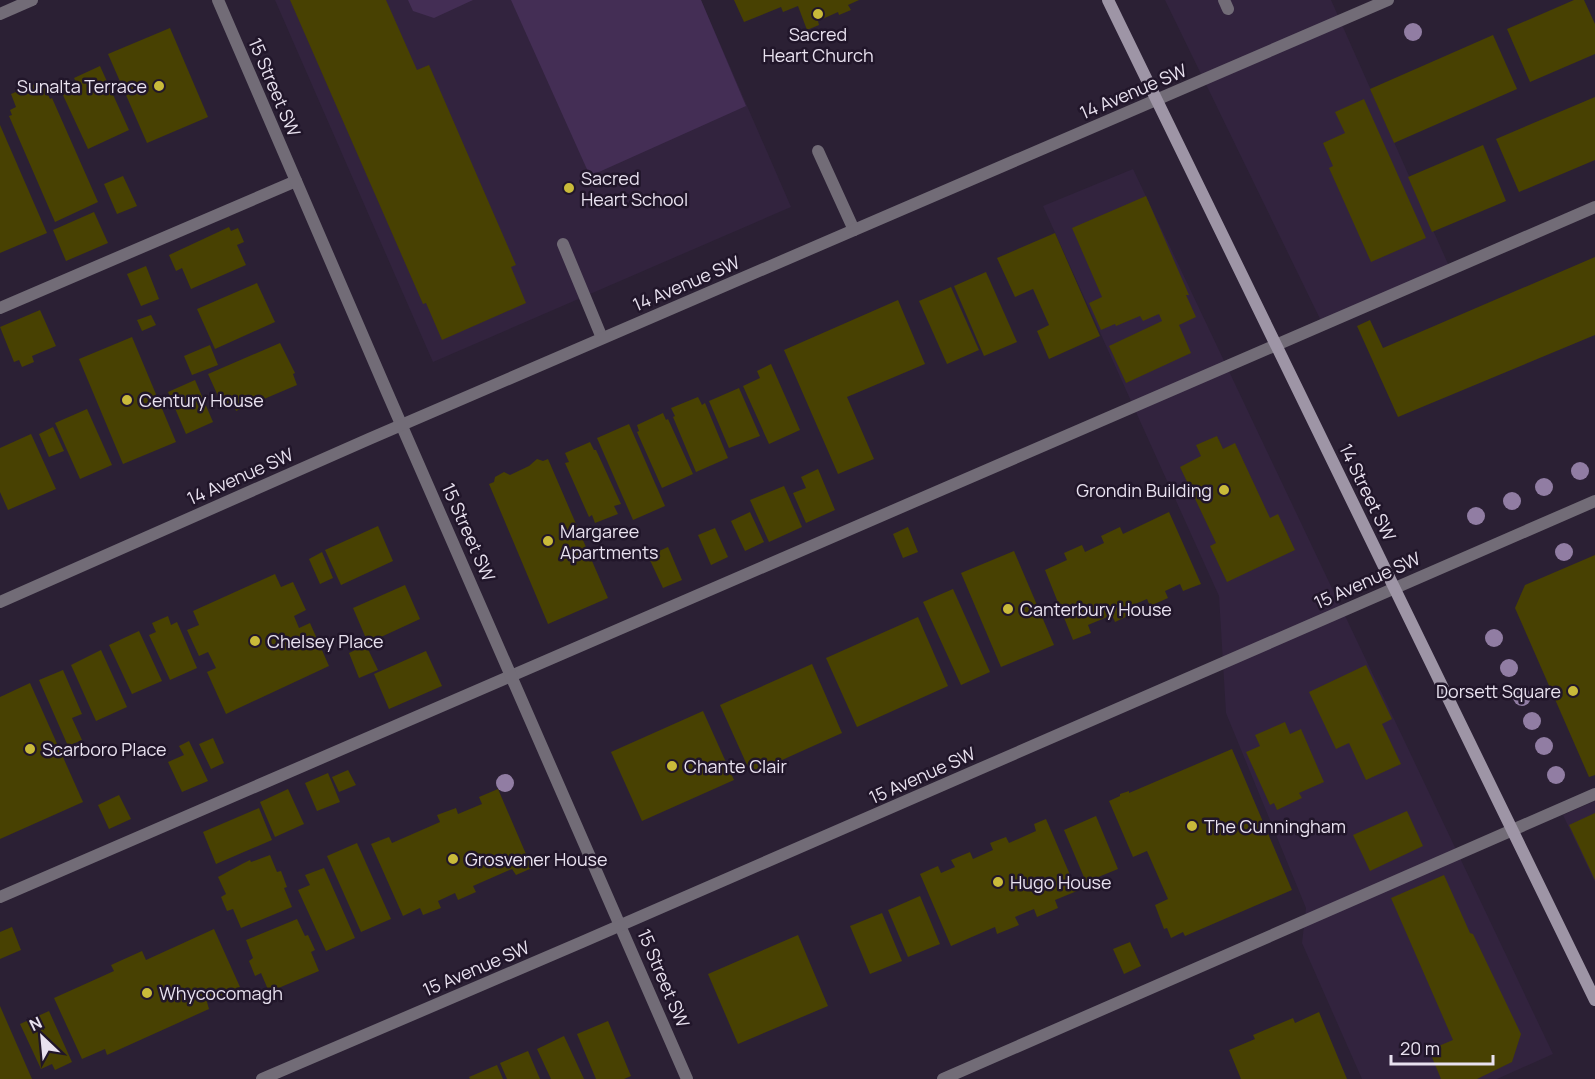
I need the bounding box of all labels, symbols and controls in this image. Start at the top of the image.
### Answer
marker: Sacred Heart Church [811,7,825,21]
place label: Sacred Heart Church [762,22,874,67]
street label: 15 Street SW [243,34,307,140]
street label: 14 Avenue SW [1076,58,1190,124]
place label: Sunalta Terrace [17,74,147,98]
marker: Sunalta Terrace [152,79,166,93]
place label: Sacred Heart School [581,166,688,211]
marker: Sacred Heart School [562,181,576,195]
street label: 14 Avenue SW [629,250,743,316]
place label: Century House [139,388,264,412]
marker: Century House [120,393,134,407]
street label: 14 Street SW [1334,439,1402,545]
street label: 14 Avenue SW [183,442,297,510]
place label: Grondin Building [1076,478,1212,502]
street label: 15 Street SW [437,479,501,585]
marker: Grondin Building [1217,483,1231,497]
place label: Margaree Apartments [560,519,659,564]
marker: Margaree Apartments [541,534,555,548]
street label: 15 Avenue SW [1310,546,1424,614]
place label: Canterbury House [1020,597,1172,621]
marker: Canterbury House [1001,602,1015,616]
place label: Chelsey Place [267,629,383,653]
marker: Chelsey Place [248,634,262,648]
place label: Dorsett Square [1436,679,1561,703]
marker: Dorsett Square [1566,684,1580,698]
place label: Scarboro Place [42,737,167,761]
street label: 15 Avenue SW [865,741,979,809]
marker: Scarboro Place [23,742,37,756]
place label: Chante Clair [684,754,788,778]
marker: Chante Clair [665,759,679,773]
place label: The Cunningham [1204,814,1346,838]
marker: The Cunningham [1185,819,1199,833]
place label: Grosvener House [465,847,608,871]
marker: Grosvener House [446,852,460,866]
place label: Hugo House [1010,870,1112,894]
marker: Hugo House [991,875,1005,889]
street label: 15 Street SW [632,925,696,1031]
street label: 15 Avenue SW [419,935,533,1001]
place label: Whycocomagh [159,981,283,1005]
marker: Whycocomagh [140,986,154,1000]
north arrow [12,1007,72,1067]
text: N [25,1011,45,1036]
scale bar [1391,1028,1493,1066]
text: 20 m [1400,1036,1440,1060]

